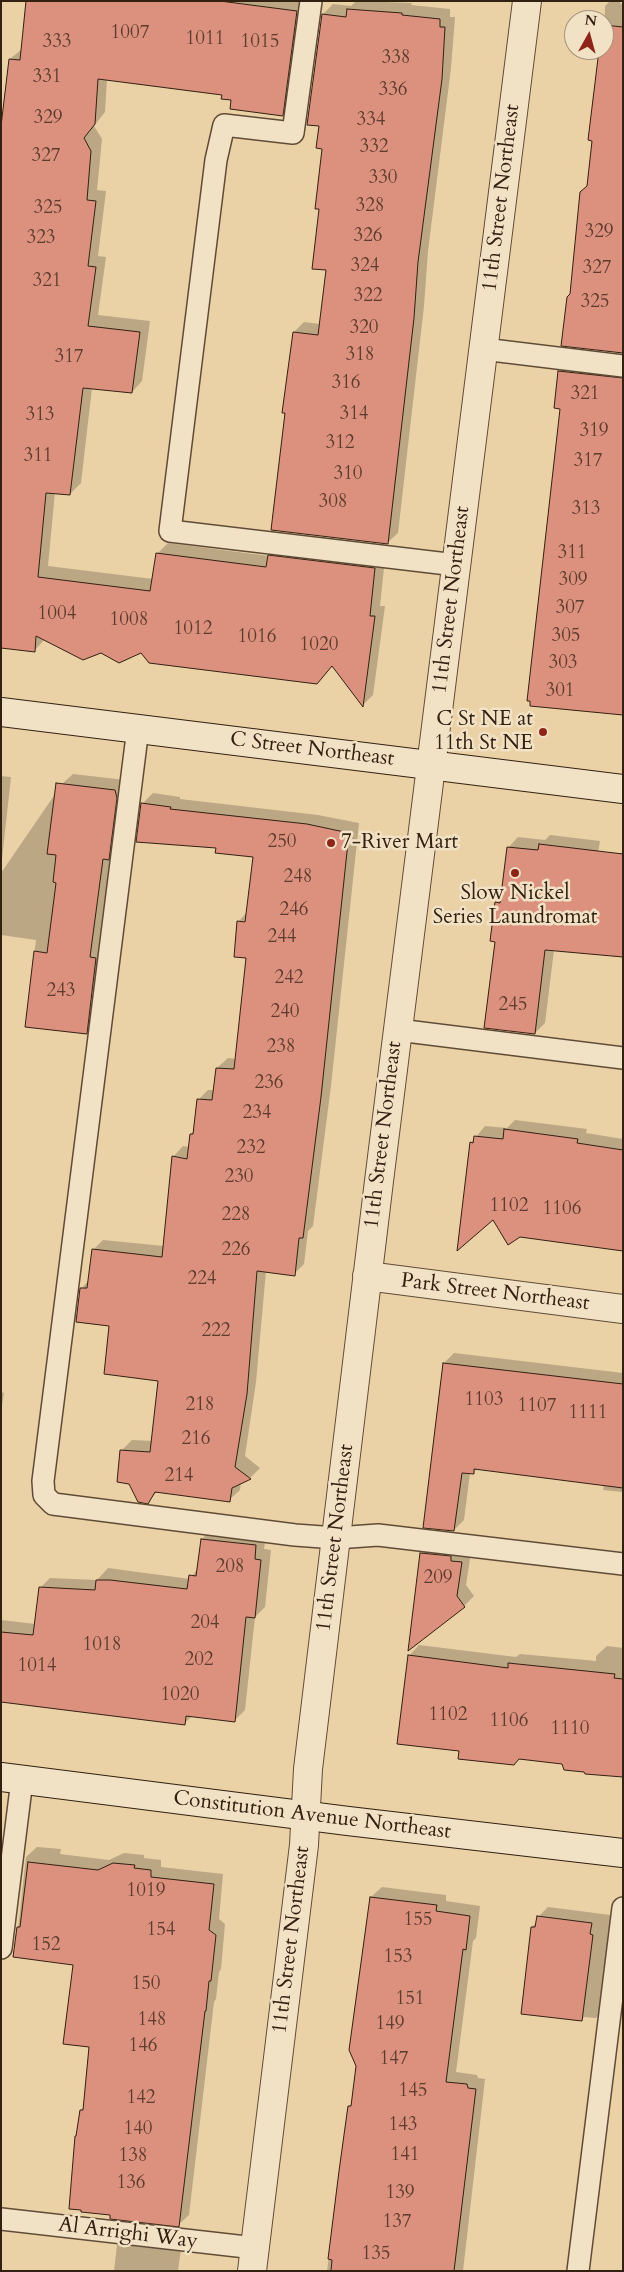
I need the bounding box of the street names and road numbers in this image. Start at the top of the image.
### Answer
street label: 11th Street Northeast [478,103,526,293]
street label: 11th Street Northeast [428,505,476,695]
street label: C Street Northeast [228,727,396,773]
street label: 11th Street Northeast [360,1040,408,1230]
street label: Park Street Northeast [399,1269,591,1317]
street label: 11th Street Northeast [312,1443,360,1633]
street label: Constitution Avenue Northeast [172,1786,452,1846]
street label: 11th Street Northeast [268,1845,316,2035]
street label: Al Arrighi Way [57,2213,199,2255]

